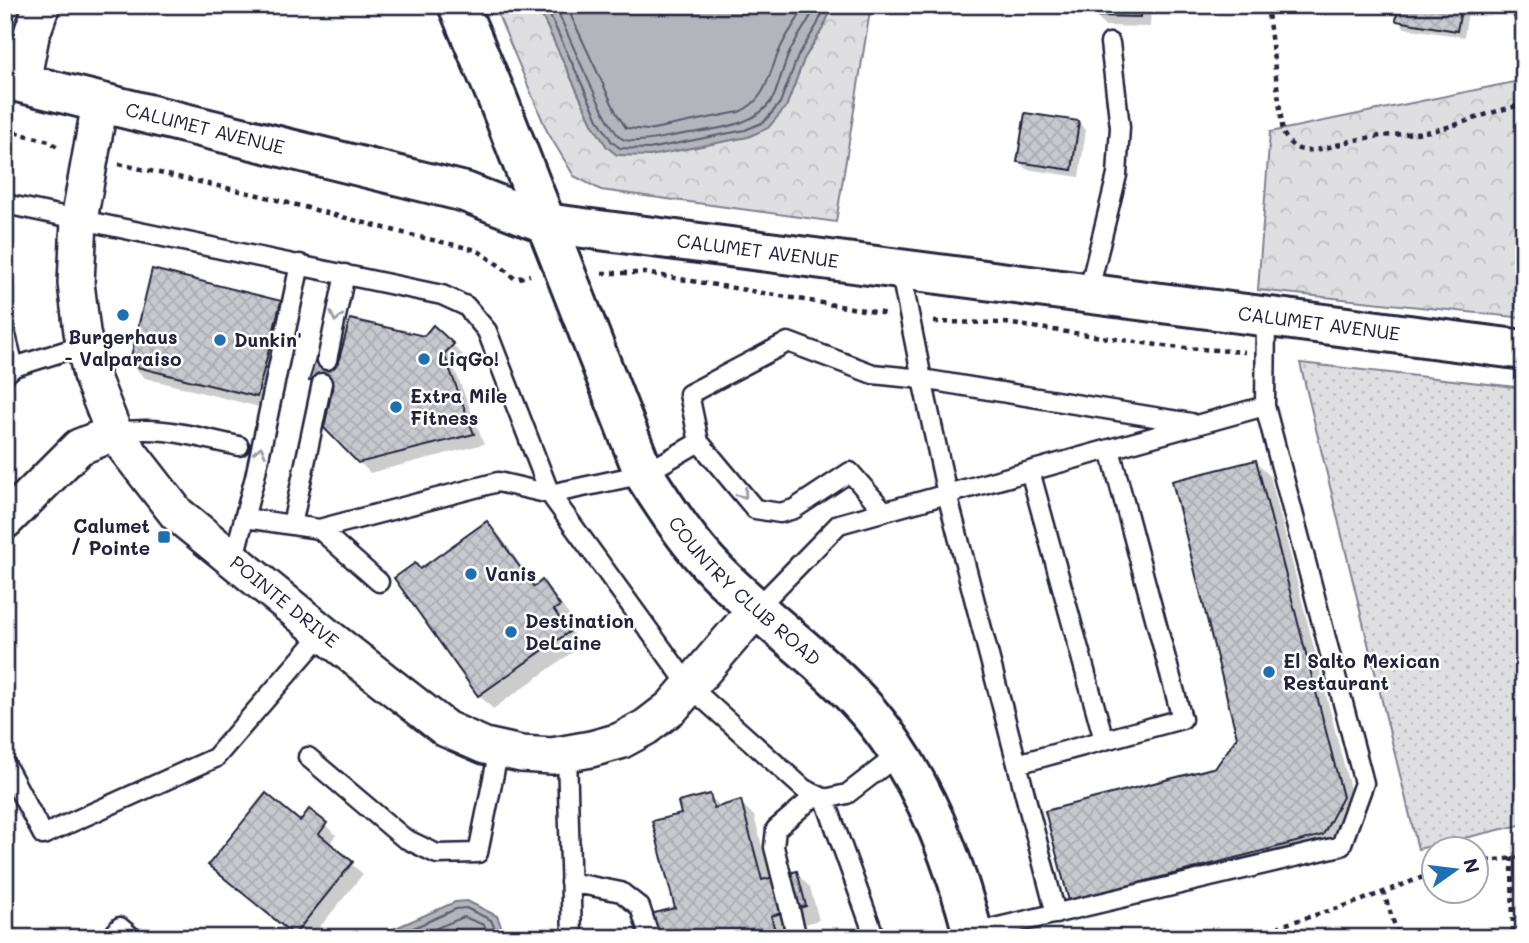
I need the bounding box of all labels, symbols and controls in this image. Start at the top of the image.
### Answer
street label: CALUMET AVENUE [123,96,287,159]
street label: CALUMET AVENUE [675,227,840,273]
street label: CALUMET AVENUE [1237,300,1402,346]
marker: Burgerhaus - Valparaiso [115,307,131,323]
one-way arrow [330,311,345,323]
place label: Burgerhaus - Valparaiso [65,324,181,371]
place label: Dunkin' [234,327,302,352]
marker: Dunkin' [212,332,228,348]
place label: LiqGo! [438,346,499,371]
marker: LiqGo! [416,351,432,367]
place label: Extra Mile Fitness [410,383,507,430]
marker: Extra Mile Fitness [388,399,404,415]
one-way arrow [252,445,267,457]
one-way arrow [735,486,747,499]
street label: COUNTRY CLUB ROAD [664,511,827,671]
place label: Calumet / Pointe [70,513,150,560]
marker: Calumet / Pointe [156,529,172,545]
street label: POINTE DRIVE [225,549,345,653]
place label: Vanis [485,561,536,586]
marker: Vanis [463,566,479,582]
place label: Destination DeLaine [525,608,634,655]
marker: Destination DeLaine [503,624,519,640]
place label: El Salto Mexican Restaurant [1283,648,1440,695]
marker: El Salto Mexican Restaurant [1261,664,1277,680]
north arrow [1420,834,1490,904]
text: N [1458,856,1486,876]

